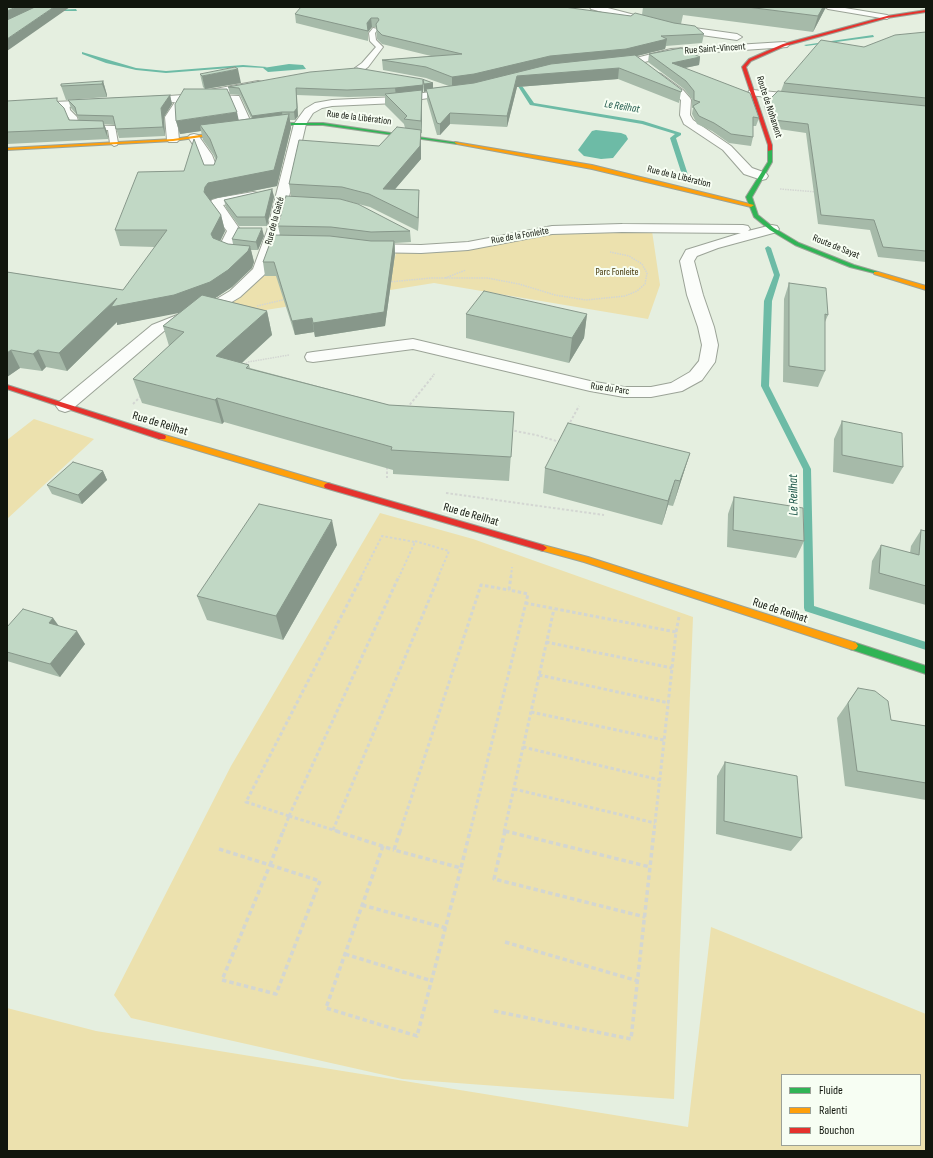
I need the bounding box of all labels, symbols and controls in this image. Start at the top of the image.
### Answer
street label: Rue Saint-Vincent [684,41,746,57]
street label: Route de Nohanent [753,75,785,139]
water label: Le Reilhat [603,98,641,116]
street label: Rue de la Libération [326,108,392,128]
street label: Rue de la Libération [646,163,712,191]
street label: Rue de la Gaité [263,196,287,246]
street label: Rue de la Fonleite [490,225,550,247]
street label: Route de Sayat [811,232,861,262]
park label: Parc Fonleite [595,266,639,278]
street label: Rue du Parc [590,380,630,398]
street label: Rue de Reilhat [131,409,189,439]
water label: Le Reilhat [786,474,802,516]
street label: Rue de Reilhat [442,500,500,530]
street label: Rue de Reilhat [751,595,809,627]
legend [781,1074,921,1146]
text: Fluide [819,1083,843,1098]
text: Ralenti [819,1103,847,1118]
text: Bouchon [819,1123,854,1138]

